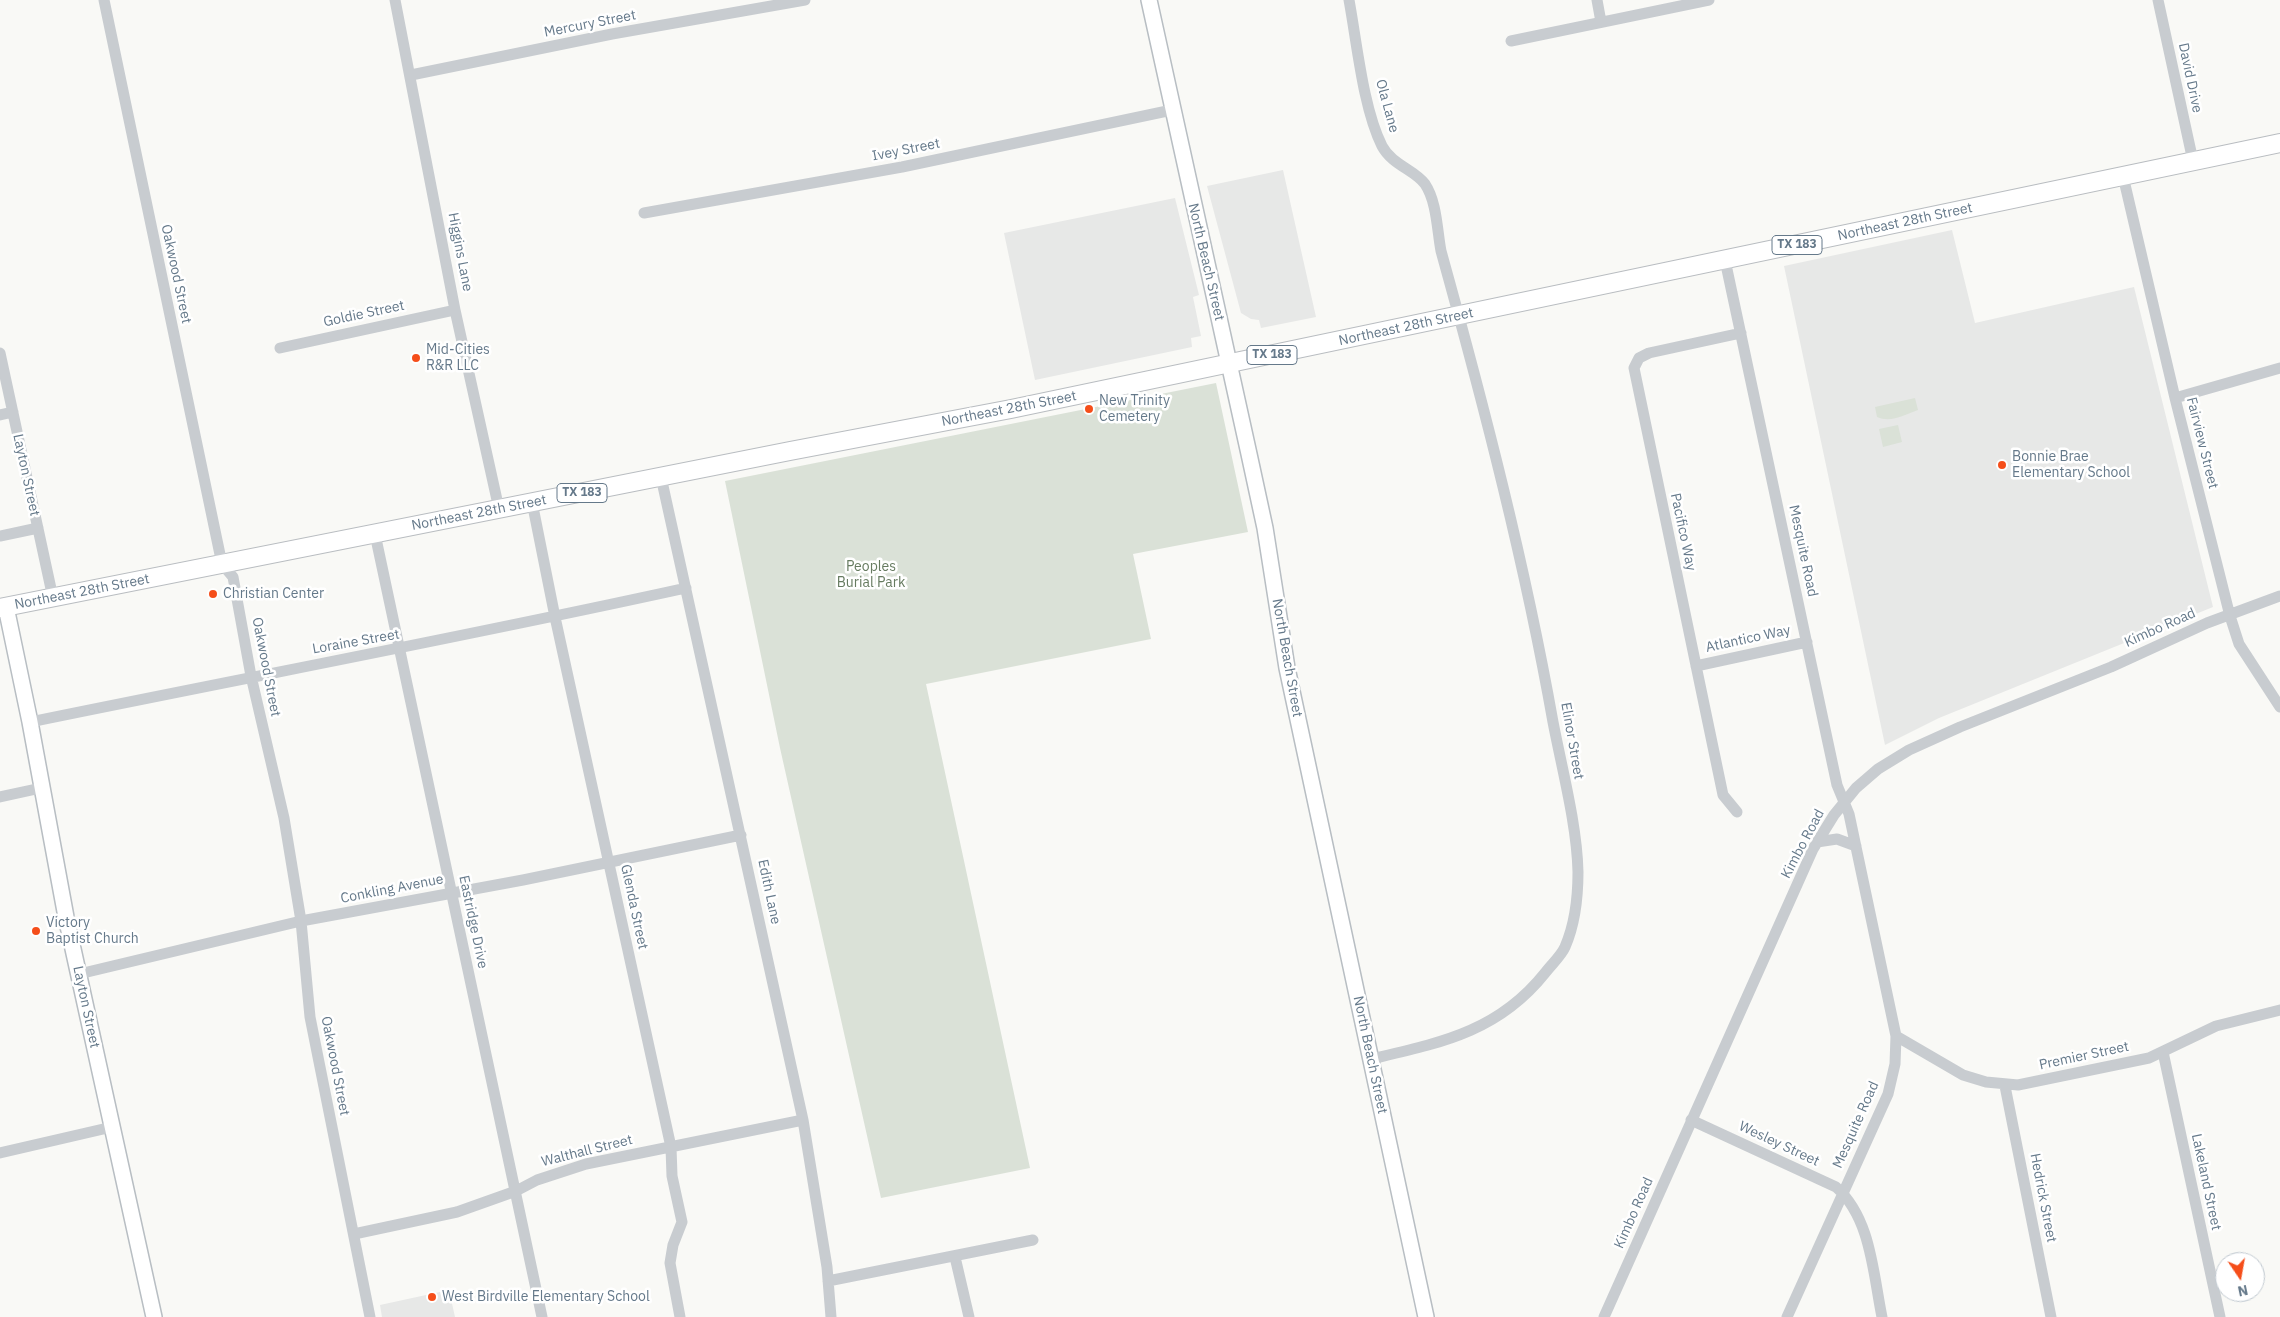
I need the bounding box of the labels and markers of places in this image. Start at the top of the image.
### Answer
place label: Mid-Cities R&R LLC [426,342,490,374]
marker: Mid-Cities R&R LLC [410,352,422,364]
place label: New Trinity Cemetery [1099,393,1170,426]
marker: New Trinity Cemetery [1083,403,1095,415]
place label: Bonnie Brae Elementary School [2012,449,2130,482]
marker: Bonnie Brae Elementary School [1996,459,2008,471]
place label: Christian Center [223,586,324,602]
marker: Christian Center [207,588,219,600]
place label: Victory Baptist Church [46,915,139,948]
marker: Victory Baptist Church [30,925,42,937]
place label: West Birdville Elementary School [442,1289,650,1305]
marker: West Birdville Elementary School [426,1291,438,1303]

